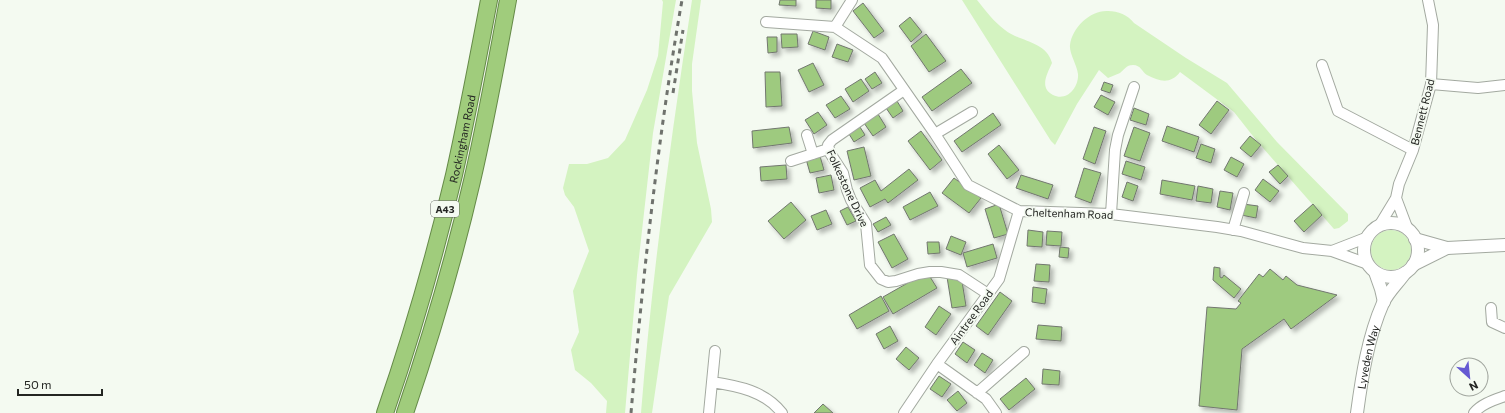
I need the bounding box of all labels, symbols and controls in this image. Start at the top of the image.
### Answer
street label: Bennett Road [1407,77,1437,147]
street label: Rockingham Road [446,94,477,184]
street label: Folkestone Drive [824,147,872,229]
road number: A43 [431,201,459,217]
street label: Cheltenham Road [1025,205,1113,221]
street label: Aintree Road [947,287,995,347]
street label: Lyveden Way [1354,323,1381,390]
north arrow [1449,357,1489,397]
scale bar [18,371,102,397]
text: 50 m [24,377,52,391]
text: N [1467,379,1480,394]

